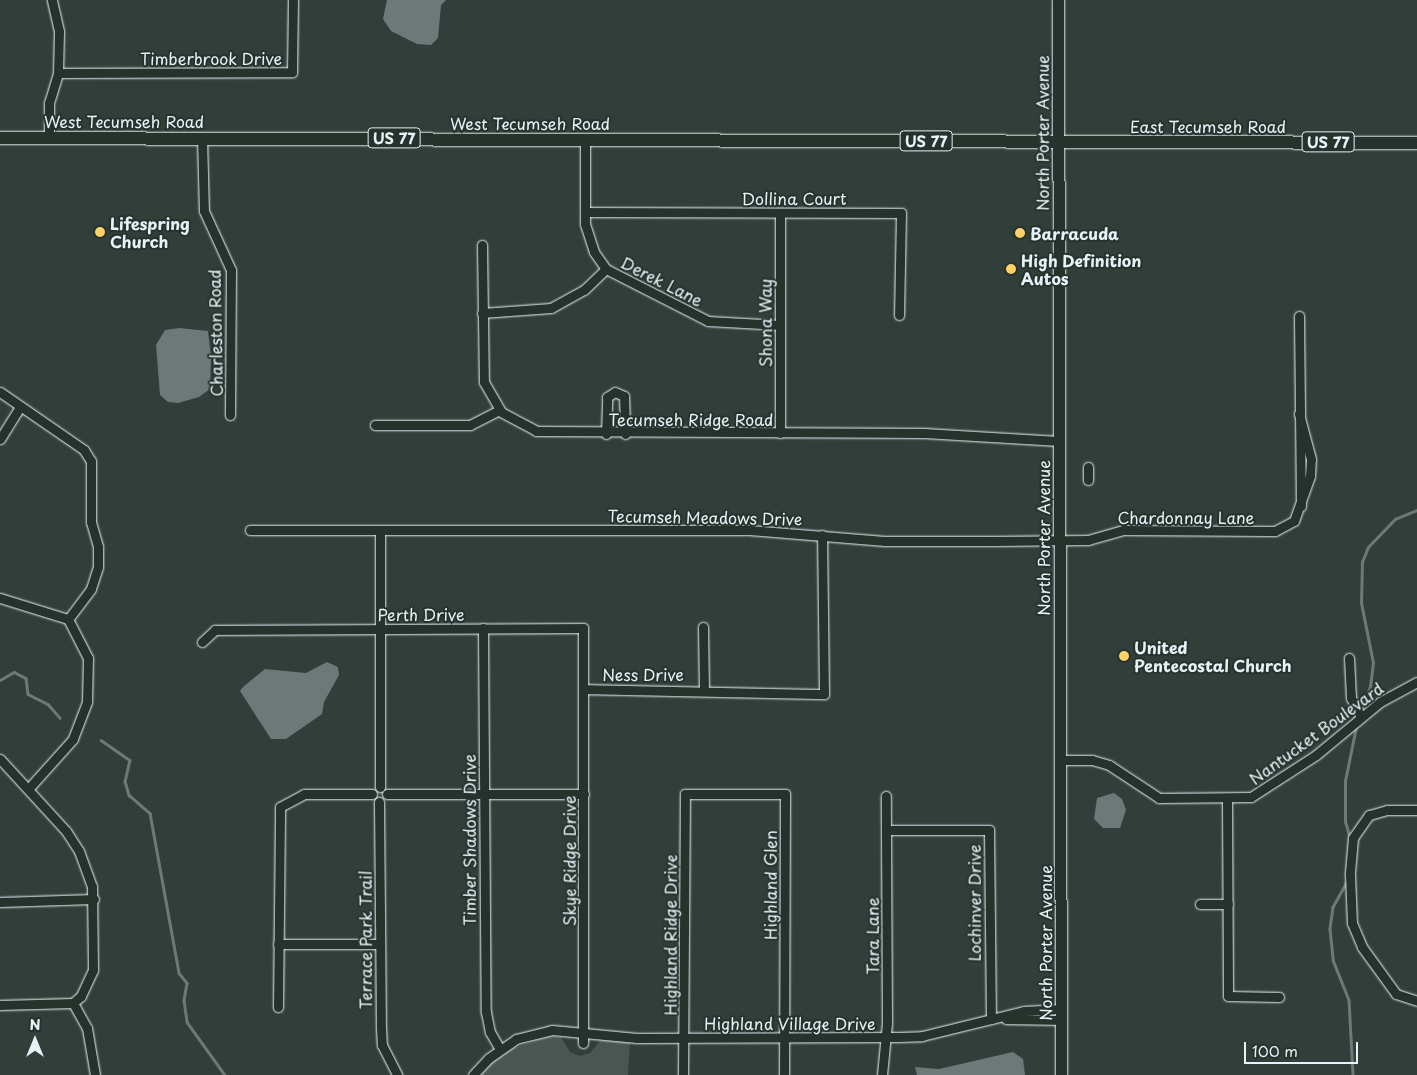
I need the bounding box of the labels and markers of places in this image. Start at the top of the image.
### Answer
place label: Lifespring Church [110,213,190,251]
place label: Barracuda [1030,223,1119,243]
marker: Lifespring Church [94,226,106,238]
marker: Barracuda [1014,227,1026,239]
place label: High Definition Autos [1021,250,1142,288]
marker: High Definition Autos [1005,263,1017,275]
place label: United Pentecostal Church [1134,637,1292,675]
marker: United Pentecostal Church [1118,650,1130,662]

